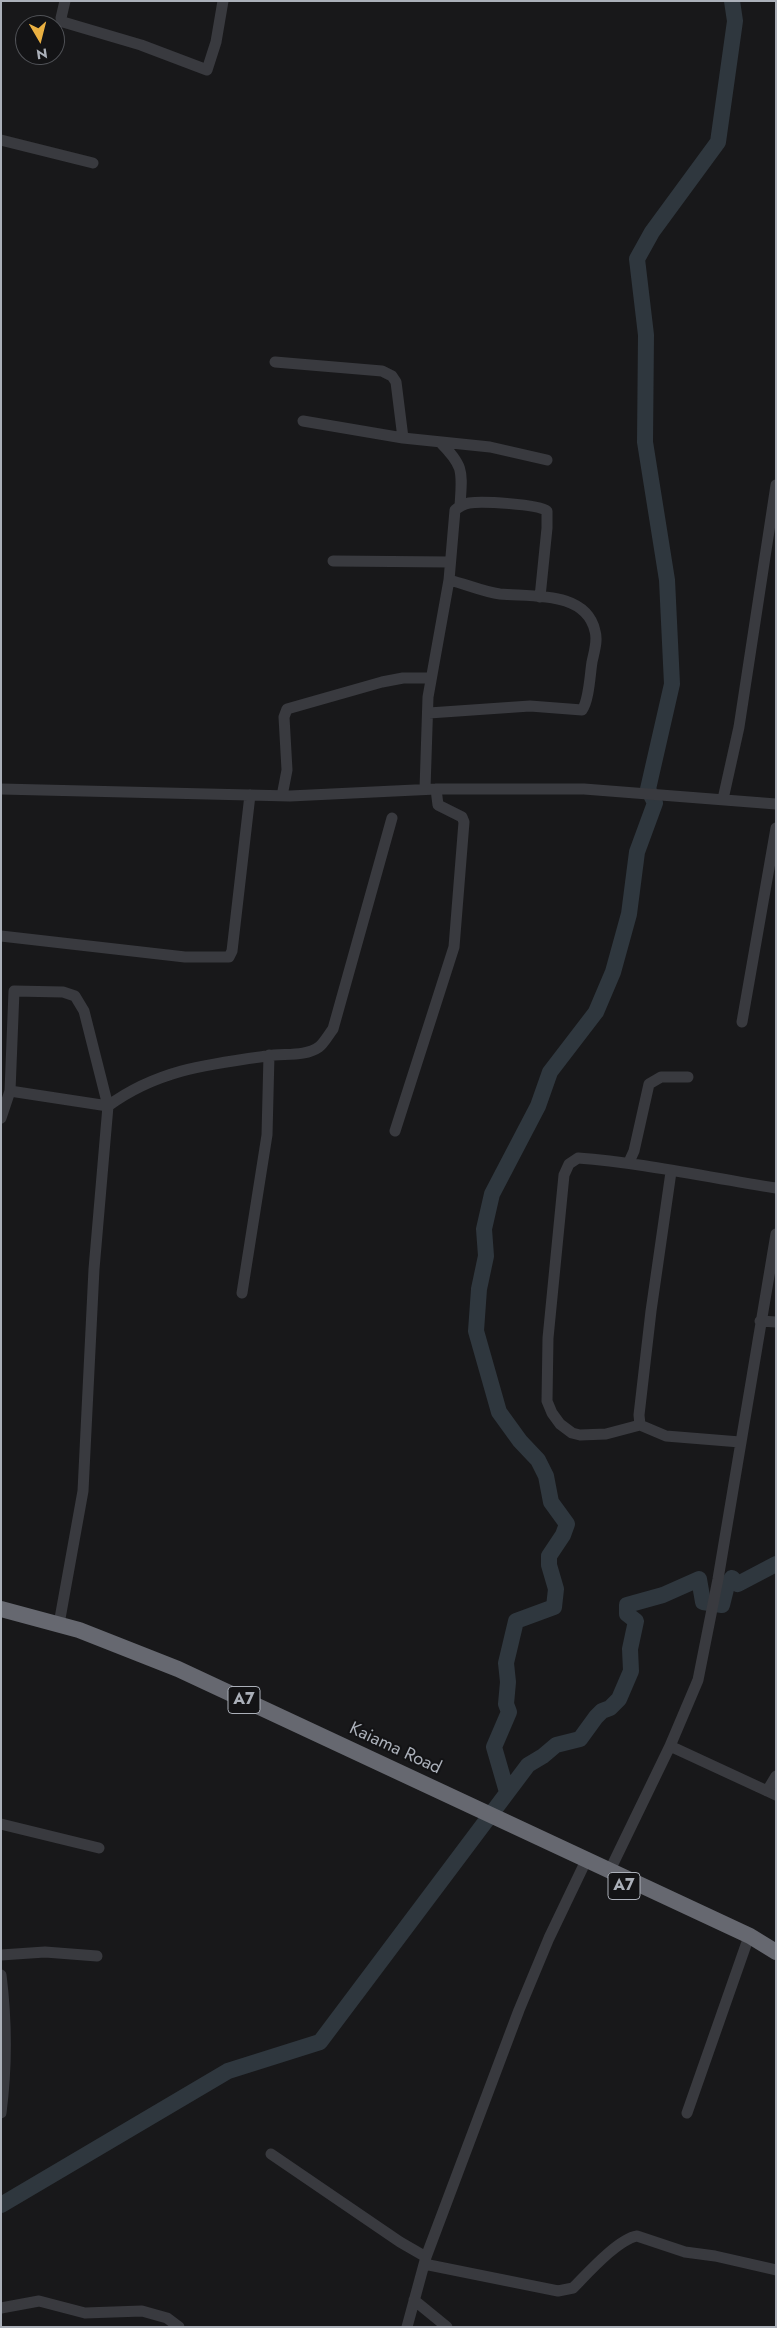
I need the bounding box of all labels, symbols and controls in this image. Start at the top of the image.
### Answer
north arrow [15,15,65,65]
text: N [35,43,49,65]
road number: A7 [228,1686,260,1714]
street label: Kaiama Road [346,1718,444,1780]
road number: A7 [608,1872,640,1900]

